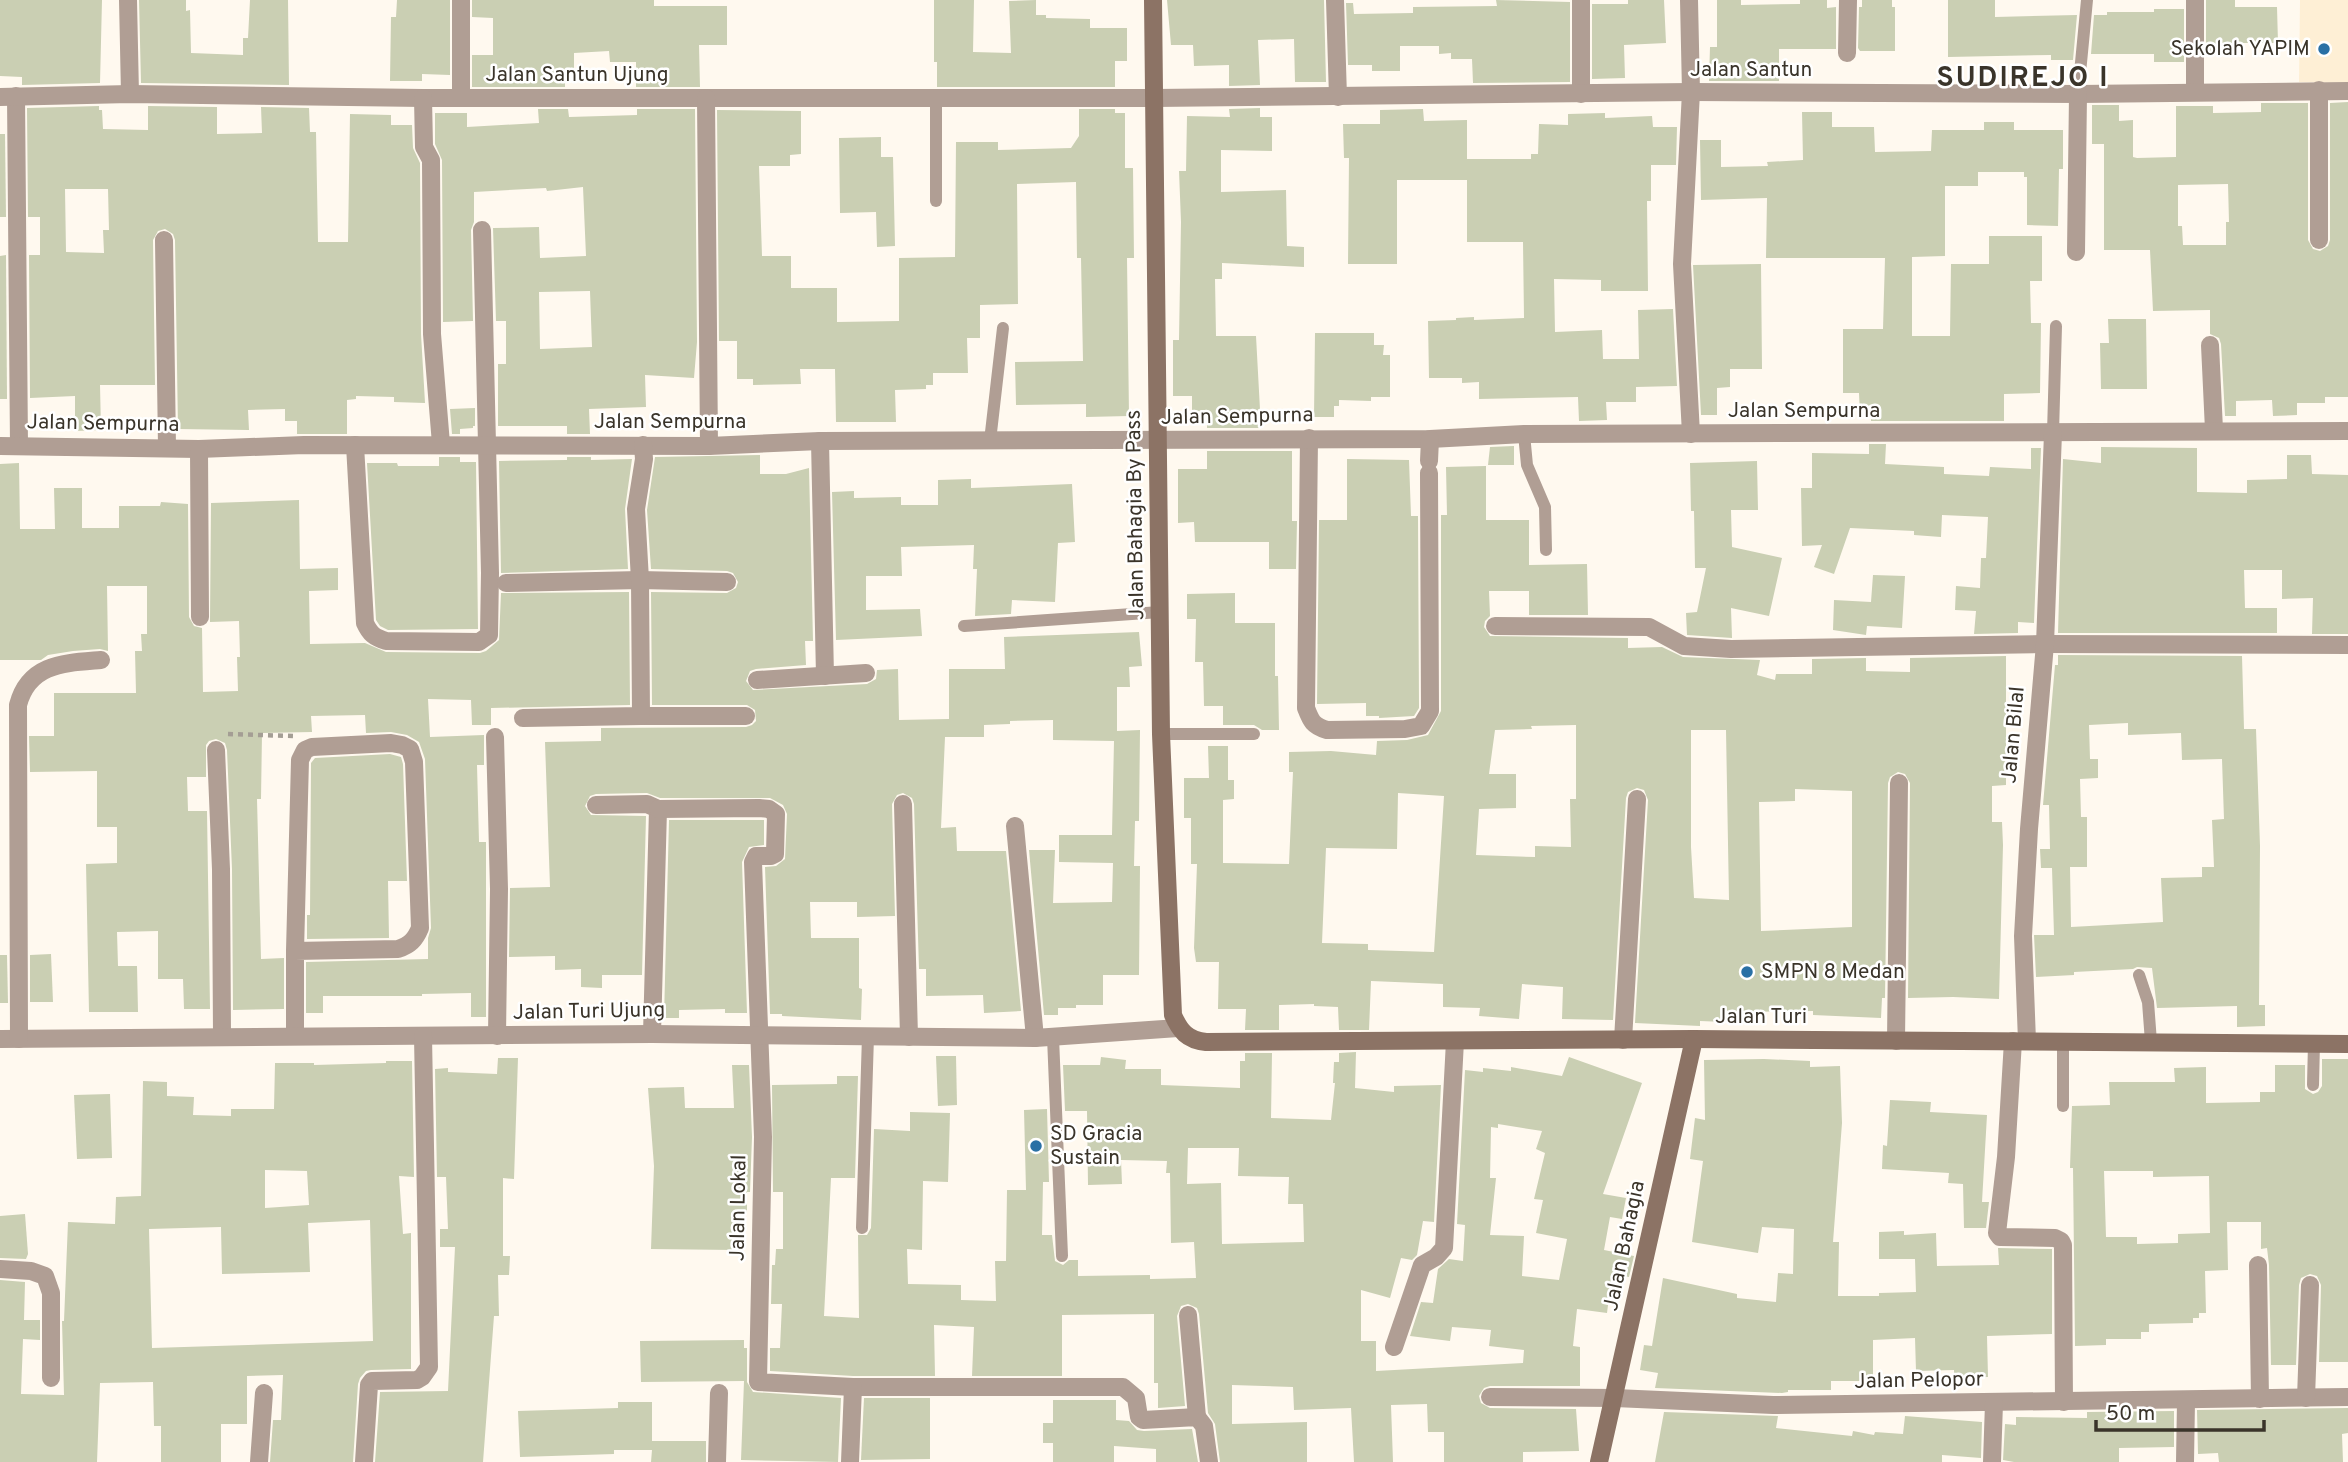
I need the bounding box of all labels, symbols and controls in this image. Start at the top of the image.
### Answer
place label: Sekolah YAPIM [2170,36,2310,63]
marker: Sekolah YAPIM [2316,41,2332,57]
street label: Jalan Santun [1690,57,1812,84]
district label: SUDIREJO I [1936,61,2110,97]
street label: Jalan Santun Ujung [485,62,669,89]
street label: Jalan Sempurna [1728,398,1880,425]
street label: Jalan Sempurna [1160,402,1314,432]
street label: Jalan Sempurna [26,409,180,439]
street label: Jalan Sempurna [594,409,746,436]
street label: Jalan Bahagia By Pass [1121,410,1151,620]
street label: Jalan Bilal [1996,685,2032,785]
place label: SMPN 8 Medan [1761,959,1905,986]
marker: SMPN 8 Medan [1739,964,1755,980]
street label: Jalan Turi Ujung [512,997,666,1027]
street label: Jalan Turi [1715,1004,1807,1031]
place label: SD Gracia Sustain [1050,1121,1142,1172]
marker: SD Gracia Sustain [1028,1138,1044,1154]
street label: Jalan Lokal [725,1154,753,1262]
street label: Jalan Bahagia [1598,1178,1652,1314]
street label: Jalan Pelopor [1854,1366,1984,1396]
scale bar [2096,1388,2264,1432]
text: 50 m [2106,1401,2155,1428]

